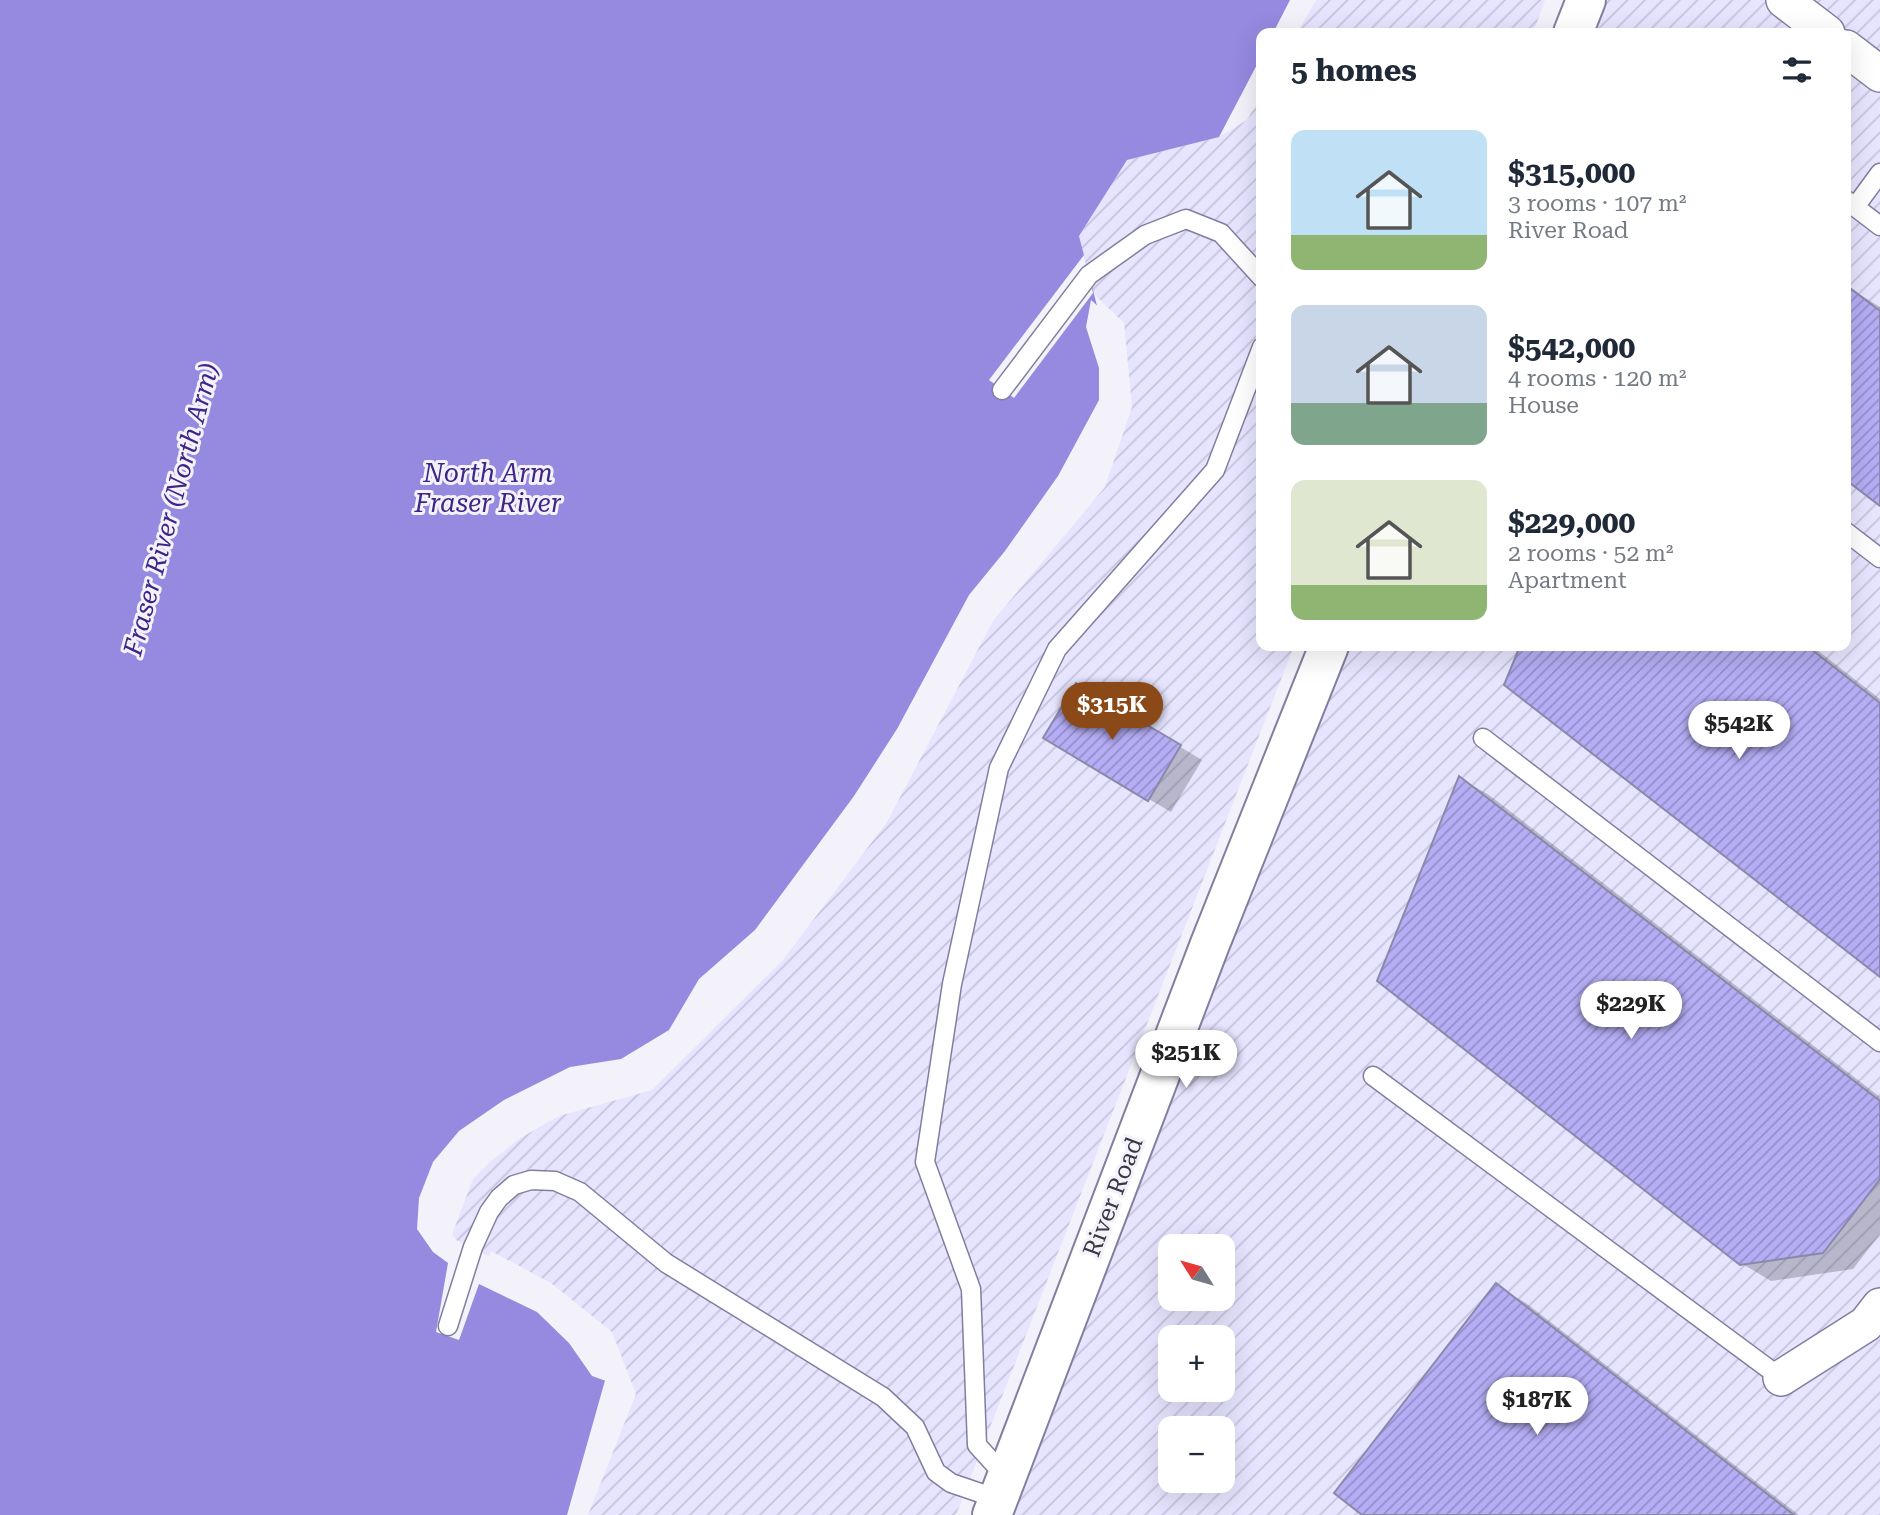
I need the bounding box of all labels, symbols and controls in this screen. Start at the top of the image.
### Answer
icon: filters [1778,51,1816,89]
text: 5 homes [1291,53,1417,88]
text: $315,000 [1508,155,1635,190]
icon: home [1347,158,1431,242]
text: 3 rooms · 107 m² [1508,190,1686,217]
text: River Road [1508,217,1629,244]
text: $542,000 [1508,330,1635,365]
icon: home [1347,333,1431,417]
water label: Fraser River (North Arm) [117,359,225,660]
text: 4 rooms · 120 m² [1508,365,1686,392]
text: House [1508,392,1579,419]
water label: North Arm Fraser River [413,458,562,518]
text: $229,000 [1508,505,1635,540]
icon: home [1347,508,1431,592]
text: 2 rooms · 52 m² [1508,540,1674,567]
text: Apartment [1508,567,1627,594]
pin: $315K [1063,682,1161,742]
text: $315K [1077,691,1147,718]
pin: $542K [1690,702,1788,761]
text: $542K [1704,710,1774,737]
pin: $229K [1582,982,1680,1041]
text: $229K [1596,990,1666,1017]
pin: $251K [1137,1030,1235,1090]
text: $251K [1151,1039,1221,1066]
street label: River Road [1077,1133,1149,1261]
north arrow [1158,1234,1236,1311]
map controls [1158,1234,1235,1493]
button: + [1158,1325,1235,1402]
pin: $187K [1488,1378,1586,1437]
text: $187K [1502,1386,1572,1413]
button: − [1158,1416,1235,1493]

